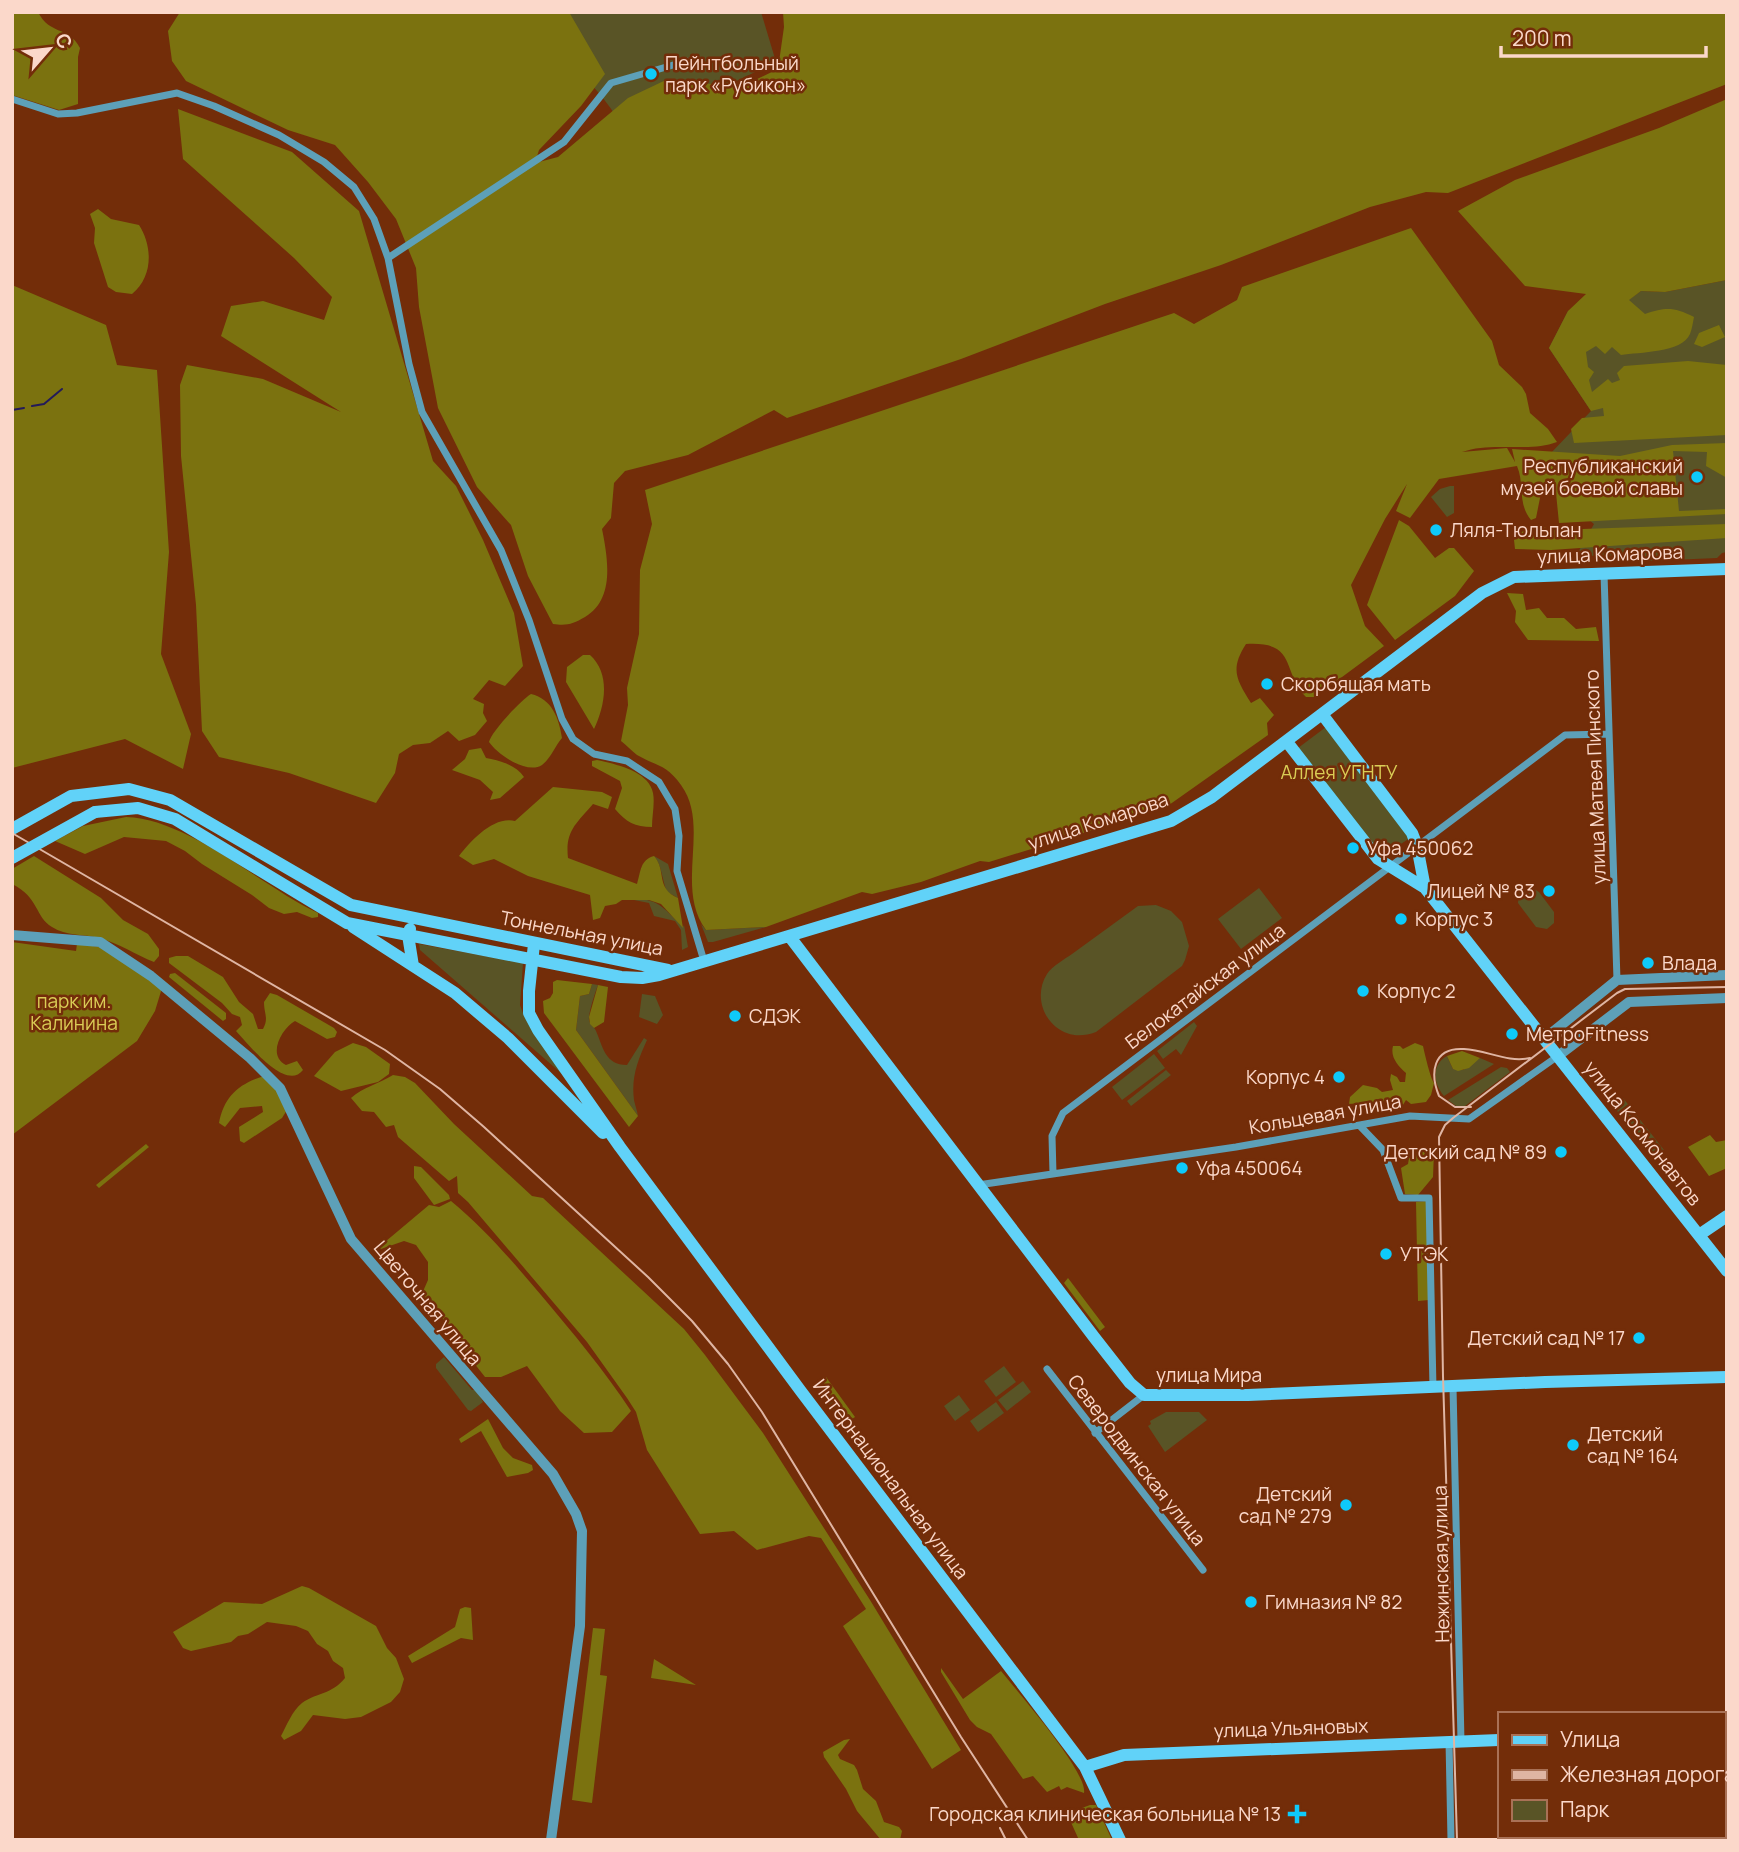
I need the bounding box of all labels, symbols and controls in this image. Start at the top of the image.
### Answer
north arrow [14,14,84,84]
scale bar [1501,14,1706,58]
text: 200 m [1512,24,1572,52]
text: С [49,29,79,53]
place label: Пейнтбольный парк «Рубикон» [665,50,806,98]
marker: Пейнтбольный парк «Рубикон» [643,66,659,82]
place label: Республиканский музей боевой славы [1500,453,1683,501]
marker: Республиканский музей боевой славы [1689,469,1705,485]
place label: Ляля-Тюльпан [1450,517,1581,543]
marker: Ляля-Тюльпан [1428,522,1444,538]
street label: улица Комарова [1537,538,1683,570]
street label: улица Матвея Пинского [1578,669,1612,885]
place label: Скорбящая мать [1281,671,1431,697]
marker: Скорбящая мать [1259,676,1275,692]
park label: Аллея УГНТУ [1280,759,1398,785]
street label: улица Комарова [1024,786,1172,856]
place label: Уфа 450062 [1367,835,1473,861]
marker: Уфа 450062 [1345,840,1361,856]
place label: Лицей № 83 [1427,878,1535,904]
marker: Лицей № 83 [1541,883,1557,899]
street label: Тоннельная улица [498,904,666,962]
place label: Корпус 3 [1415,906,1493,932]
marker: Корпус 3 [1393,911,1409,927]
street label: Белокатайская улица [1120,917,1290,1055]
place label: Влада [1662,950,1717,976]
marker: Влада [1640,955,1656,971]
place label: Корпус 2 [1377,978,1456,1004]
marker: Корпус 2 [1355,983,1371,999]
park label: парк им. Калинина [30,988,118,1036]
place label: СДЭК [749,1003,802,1029]
marker: СДЭК [727,1008,743,1024]
place label: МетроFitness [1526,1021,1649,1047]
marker: МетроFitness [1504,1026,1520,1042]
street label: улица Космонавтов [1578,1055,1708,1211]
place label: Корпус 4 [1246,1064,1325,1090]
marker: Корпус 4 [1331,1069,1347,1085]
street label: Кольцевая улица [1247,1088,1403,1140]
place label: Детский сад № 89 [1383,1139,1547,1165]
marker: Детский сад № 89 [1553,1144,1569,1160]
place label: Уфа 450064 [1196,1155,1303,1181]
marker: Уфа 450064 [1174,1160,1190,1176]
street label: Цветочная улица [368,1235,488,1371]
place label: УТЭК [1400,1241,1449,1267]
marker: УТЭК [1378,1246,1394,1262]
place label: Детский сад № 17 [1467,1325,1625,1351]
marker: Детский сад № 17 [1631,1330,1647,1346]
street label: улица Мира [1156,1362,1262,1388]
street label: Северодвинская улица [1062,1369,1212,1551]
street label: Интернациональная улица [807,1374,975,1584]
place label: Детский сад № 164 [1587,1421,1678,1469]
marker: Детский сад № 164 [1565,1437,1581,1453]
place label: Детский сад № 279 [1239,1481,1332,1529]
street label: Нежинская улица [1427,1485,1455,1643]
marker: Детский сад № 279 [1338,1497,1354,1513]
place label: Гимназия № 82 [1265,1589,1402,1615]
marker: Гимназия № 82 [1243,1594,1259,1610]
street label: улица Ульяновых [1213,1712,1369,1744]
legend [1498,1712,1725,1838]
text: Улица [1560,1725,1620,1753]
text: Железная дорога [1560,1760,1736,1788]
text: Парк [1560,1795,1610,1823]
place label: Городская клиническая больница № 13 [929,1801,1281,1827]
marker: Городская клиническая больница № 13 [1287,1804,1307,1824]

